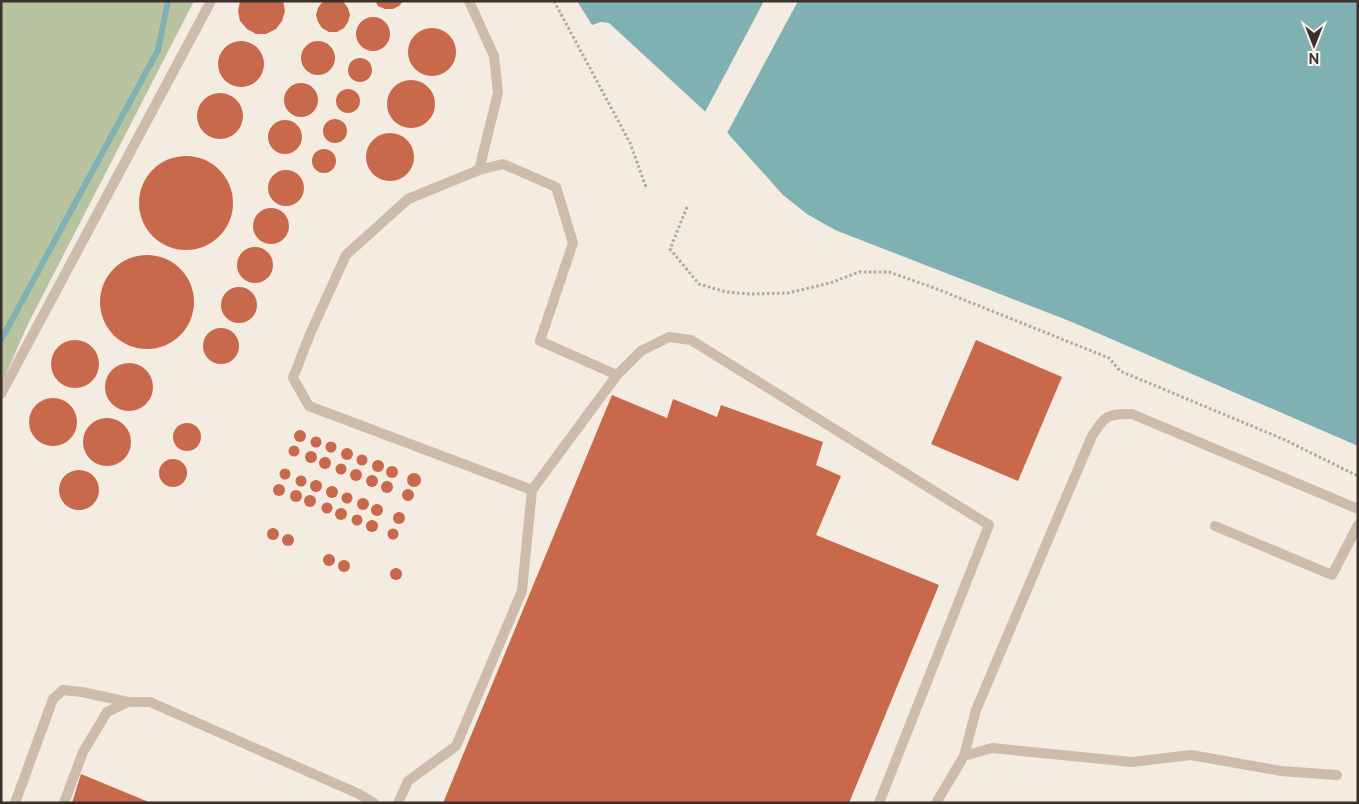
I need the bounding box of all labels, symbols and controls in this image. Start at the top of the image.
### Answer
north arrow [1289,20,1339,70]
text: N [1309,50,1319,66]

